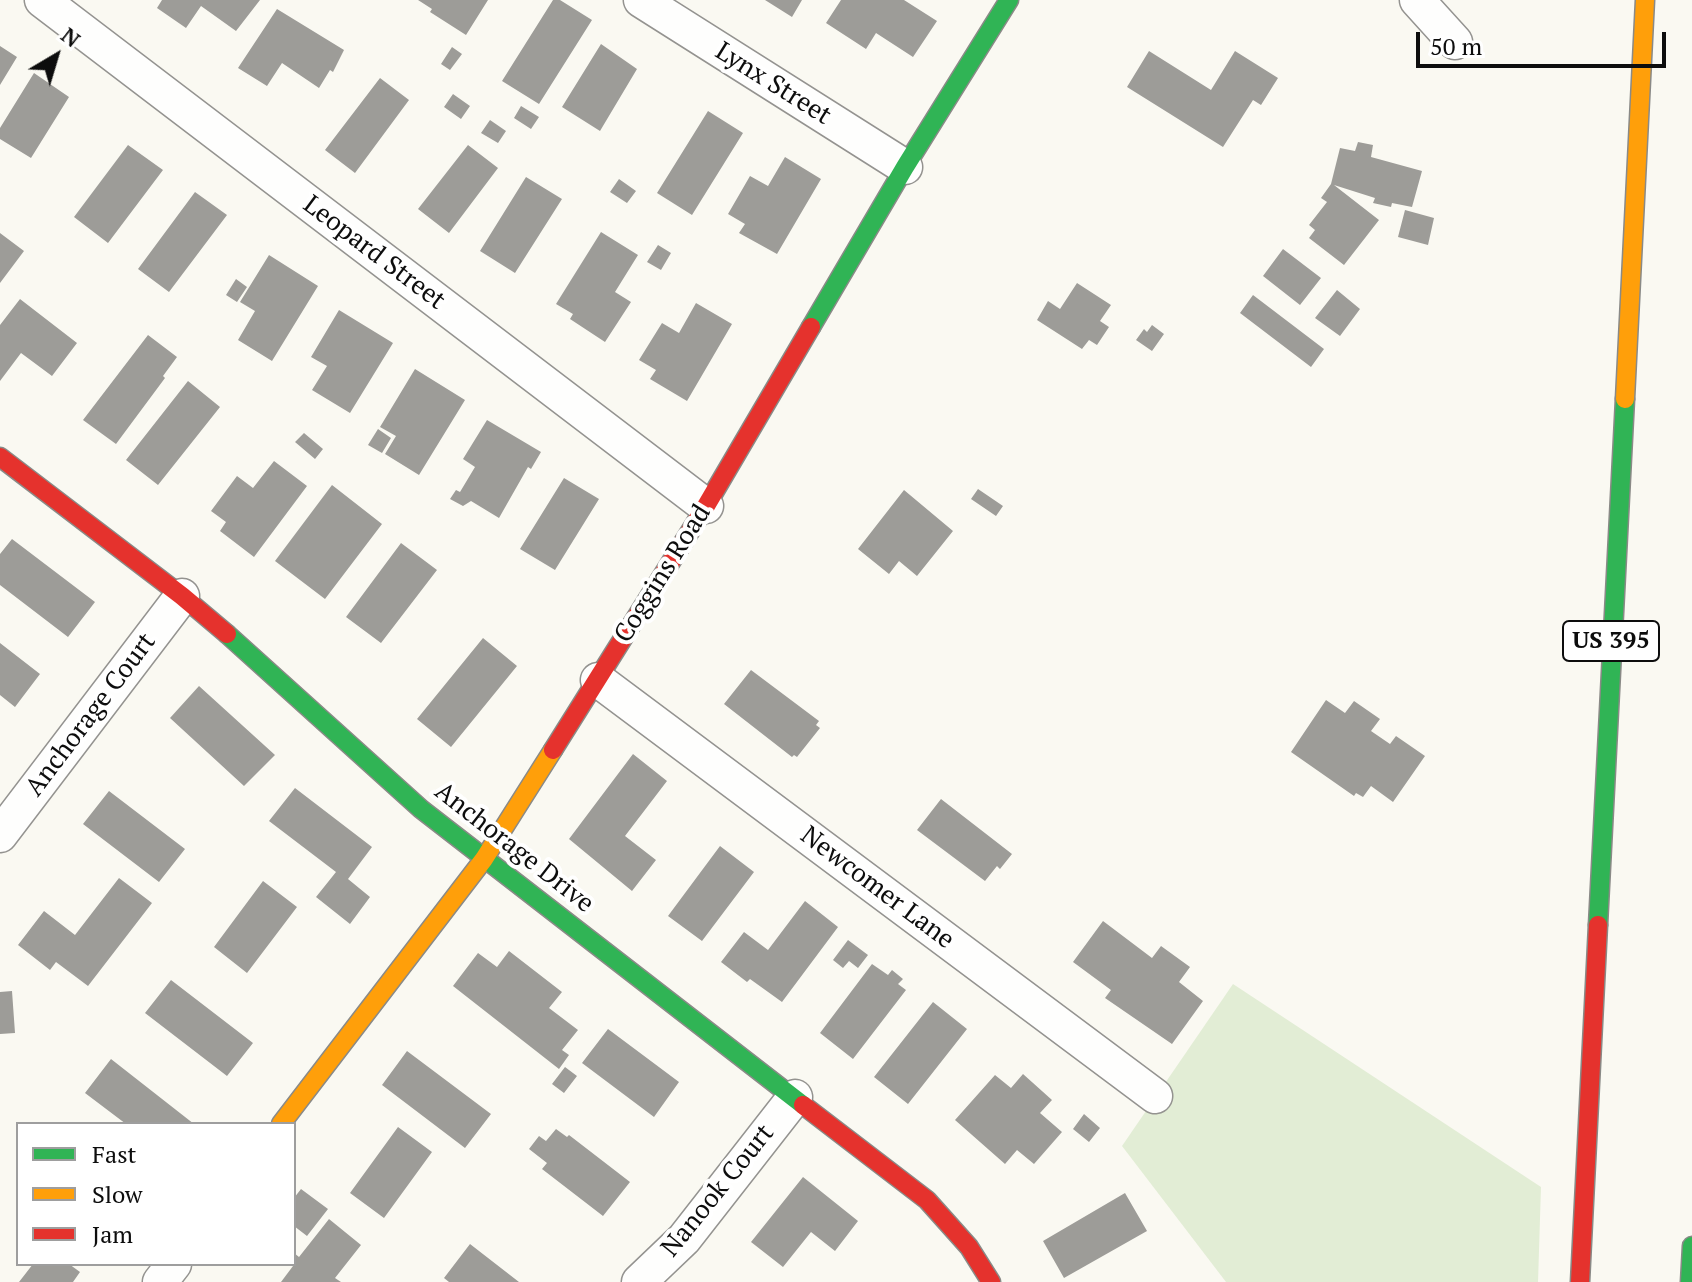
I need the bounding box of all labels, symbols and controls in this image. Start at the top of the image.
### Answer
north arrow [16,16,96,96]
scale bar [1420,16,1670,66]
text: N [56,20,87,53]
text: 50 m [1430,30,1482,62]
street label: Lynx Street [709,36,837,132]
street label: Leopard Street [297,189,451,317]
street label: Coggins Road [608,499,718,649]
road number: US 395 [1563,621,1659,661]
street label: Anchorage Court [20,627,162,803]
street label: Anchorage Drive [428,776,600,920]
street label: Newcomer Lane [794,820,960,956]
street label: Nanook Court [655,1119,781,1263]
legend [16,1122,296,1266]
text: Fast [92,1138,136,1170]
text: Slow [92,1178,143,1210]
text: Jam [92,1218,133,1250]

